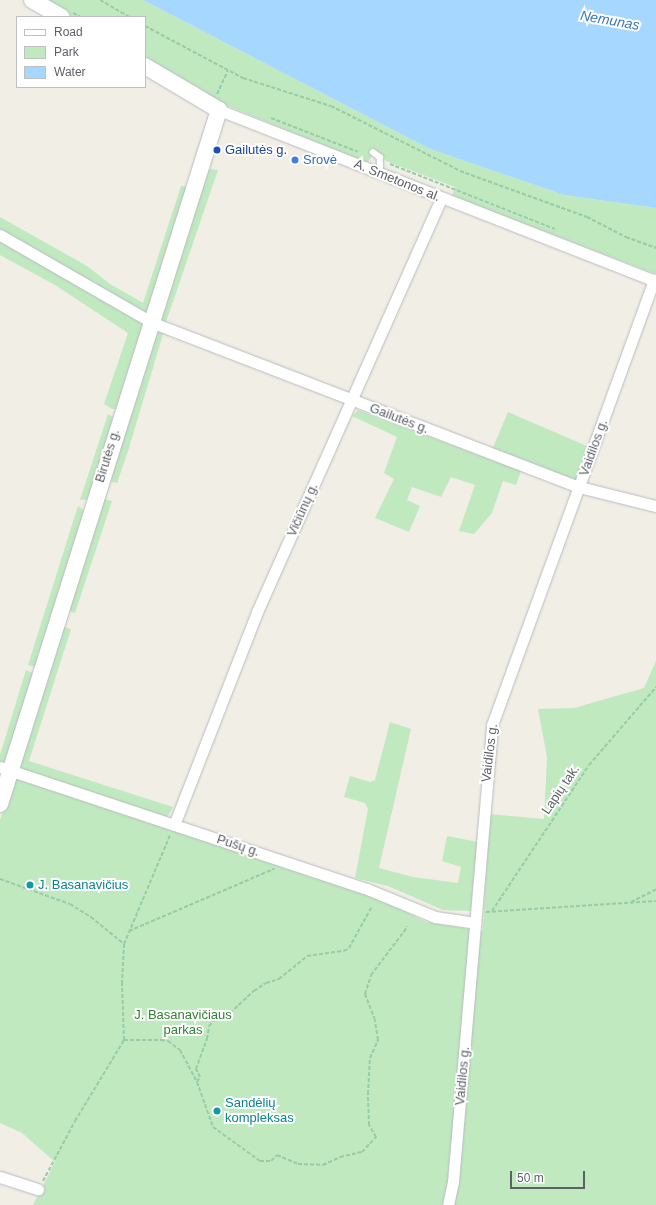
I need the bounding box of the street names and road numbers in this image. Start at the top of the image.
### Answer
street label: A. Smetonos al. [352,157,442,205]
street label: Gailutės g. [367,401,431,437]
street label: Vaidilos g. [577,418,611,478]
street label: Birutės g. [93,427,123,485]
street label: Vičiūnų g. [284,481,322,539]
street label: Vaidilos g. [479,723,501,783]
street label: Lapių tak. [539,762,583,818]
street label: Pušų g. [215,832,261,860]
street label: Vaidilos g. [453,1046,473,1106]

